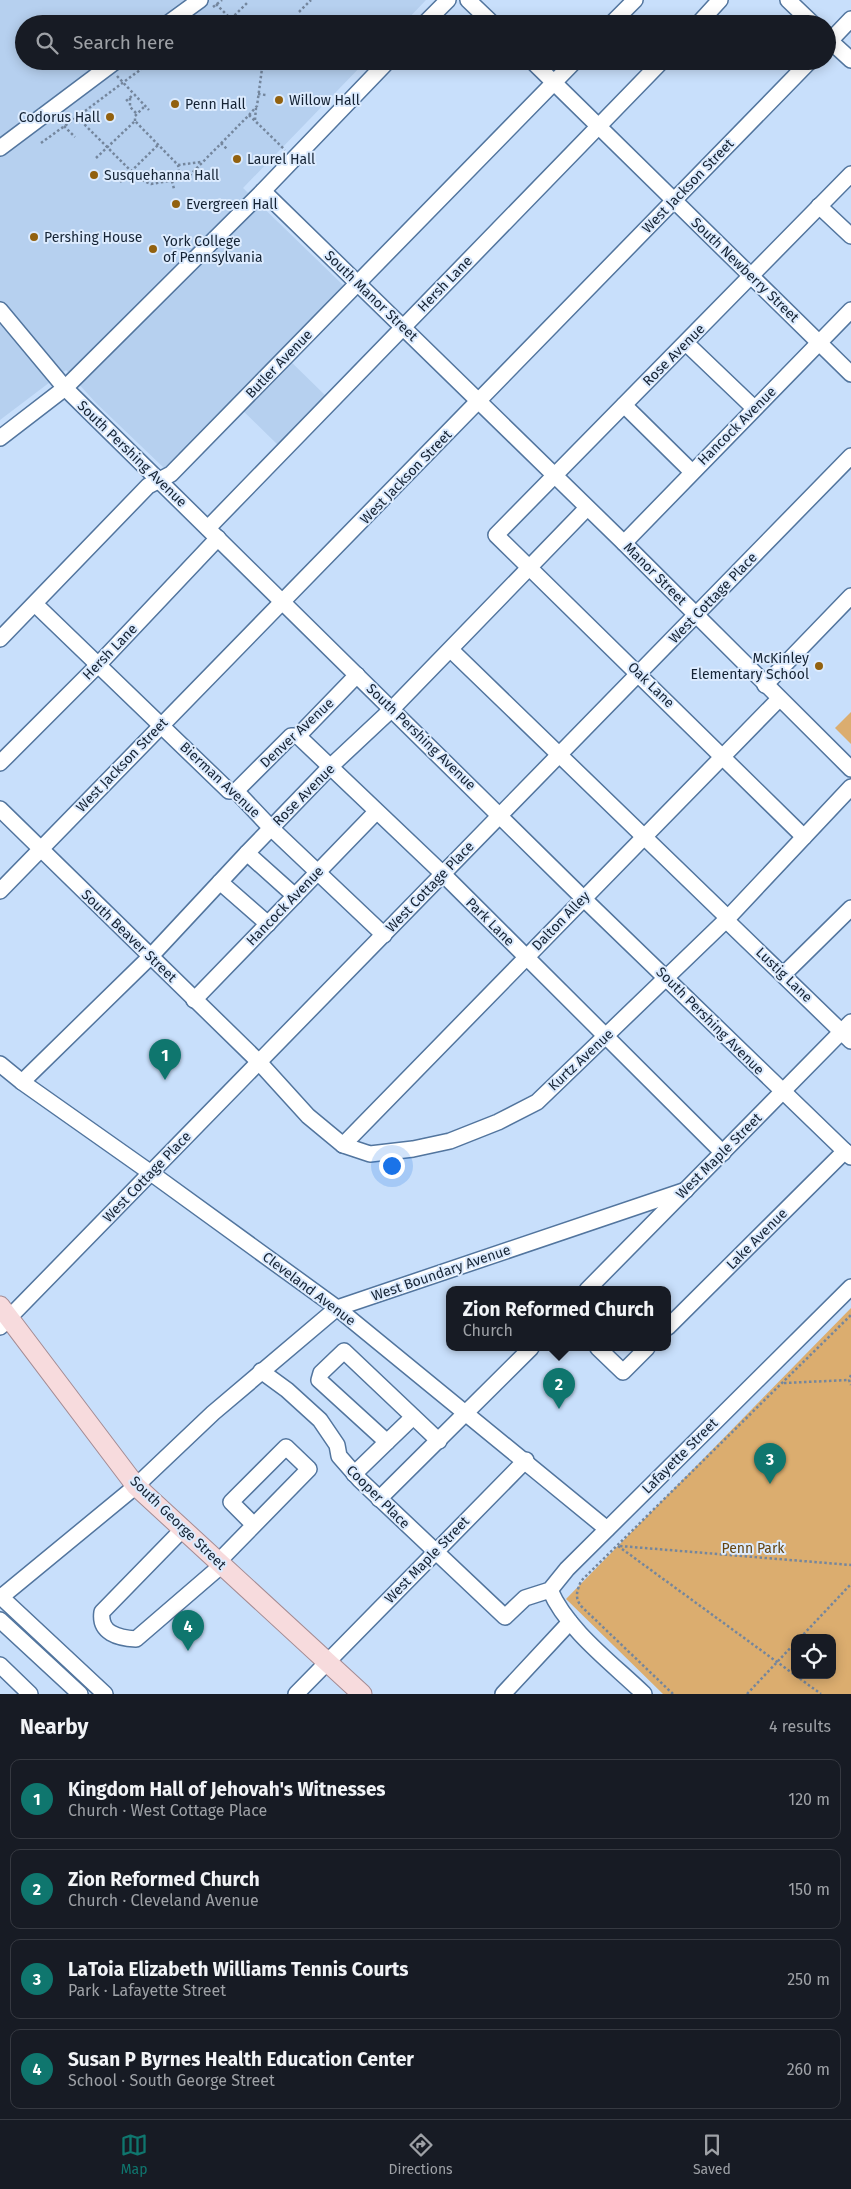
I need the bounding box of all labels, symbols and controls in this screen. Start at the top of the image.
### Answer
search box [15,15,836,70]
icon: search [33,29,61,57]
text: Search here [73,31,174,54]
place label: Willow Hall [289,92,360,109]
marker: Willow Hall [273,94,285,106]
place label: Penn Hall [185,96,246,113]
marker: Penn Hall [169,98,181,110]
place label: Codorus Hall [19,109,100,126]
marker: Codorus Hall [104,111,116,123]
street label: West Jackson Street [639,135,738,237]
place label: Laurel Hall [247,151,315,168]
marker: Laurel Hall [231,153,243,165]
place label: Susquehanna Hall [104,167,219,184]
marker: Susquehanna Hall [88,169,100,181]
place label: Evergreen Hall [186,196,278,213]
marker: Evergreen Hall [170,198,182,210]
street label: South Newberry Street [687,214,803,327]
place label: Pershing House [44,229,142,246]
marker: Pershing House [28,231,40,243]
place label: York College of Pennsylvania [163,233,263,266]
marker: York College of Pennsylvania [147,243,159,255]
street label: South Manor Street [321,247,422,345]
street label: Hersh Lane [414,253,476,315]
street label: Rose Avenue [639,320,709,390]
street label: Butler Avenue [242,326,316,402]
street label: Hancock Avenue [694,383,780,469]
street label: South Pershing Avenue [74,397,190,511]
street label: West Jackson Street [357,426,456,528]
street label: Manor Street [620,539,691,610]
street label: West Cottage Place [665,549,761,647]
street label: Hersh Lane [79,621,141,683]
place label: McKinley Elementary School [691,650,809,683]
street label: Oak Lane [624,659,678,711]
marker: McKinley Elementary School [813,660,825,672]
street label: South Pershing Avenue [363,680,479,794]
street label: Denver Avenue [257,694,337,772]
street label: West Jackson Street [73,714,172,816]
street label: Bierman Avenue [176,738,264,822]
street label: Rose Avenue [269,760,339,830]
street label: West Cottage Place [382,838,478,936]
street label: Hancock Avenue [243,863,327,949]
street label: South Beaver Street [78,886,181,986]
street label: Dalton Alley [528,888,594,954]
street label: Park Lane [462,894,518,950]
street label: Lustig Lane [752,944,816,1006]
street label: South Pershing Avenue [652,963,768,1079]
street label: Kurtz Avenue [545,1025,617,1095]
pin: 1 [149,1039,181,1080]
street label: West Maple Street [672,1109,766,1203]
street label: West Cottage Place [99,1128,195,1226]
your location [379,1153,405,1179]
street label: Lake Avenue [723,1205,791,1273]
street label: West Boundary Avenue [369,1241,513,1305]
street label: Cleveland Avenue [259,1248,359,1330]
popup [446,1286,671,1351]
text: Zion Reformed Church [463,1298,654,1321]
text: Church [463,1321,513,1340]
pin: 2 [543,1368,575,1409]
street label: Lafayette Street [639,1414,722,1497]
pin: 3 [754,1443,786,1484]
street label: Cooper Place [343,1462,413,1532]
street label: South George Street [126,1473,230,1574]
street label: West Maple Street [381,1512,474,1607]
park label: Penn Park [721,1540,785,1557]
pin: 4 [172,1610,204,1651]
map controls [791,1634,836,1679]
button: locate [791,1634,836,1679]
text: Nearby [20,1714,88,1740]
text: 4 results [769,1717,831,1736]
text: Kingdom Hall of Jehovah's Witnesses [68,1778,386,1801]
text: 1 [33,1790,41,1809]
text: 120 m [788,1790,830,1809]
text: Church · West Cottage Place [68,1801,267,1820]
text: Zion Reformed Church [68,1868,260,1891]
text: 2 [33,1880,41,1899]
text: 150 m [788,1880,830,1899]
text: Church · Cleveland Avenue [68,1891,259,1910]
text: LaToia Elizabeth Williams Tennis Courts [68,1958,408,1981]
text: 3 [33,1970,41,1989]
text: 250 m [787,1970,830,1989]
text: Park · Lafayette Street [68,1981,226,2000]
text: Susan P Byrnes Health Education Center [68,2048,414,2071]
text: 4 [32,2060,42,2079]
text: 260 m [787,2060,830,2079]
text: School · South George Street [68,2071,275,2090]
tab: Map [120,2131,148,2178]
tab: Directions [388,2131,453,2178]
tab: Saved [693,2131,731,2178]

